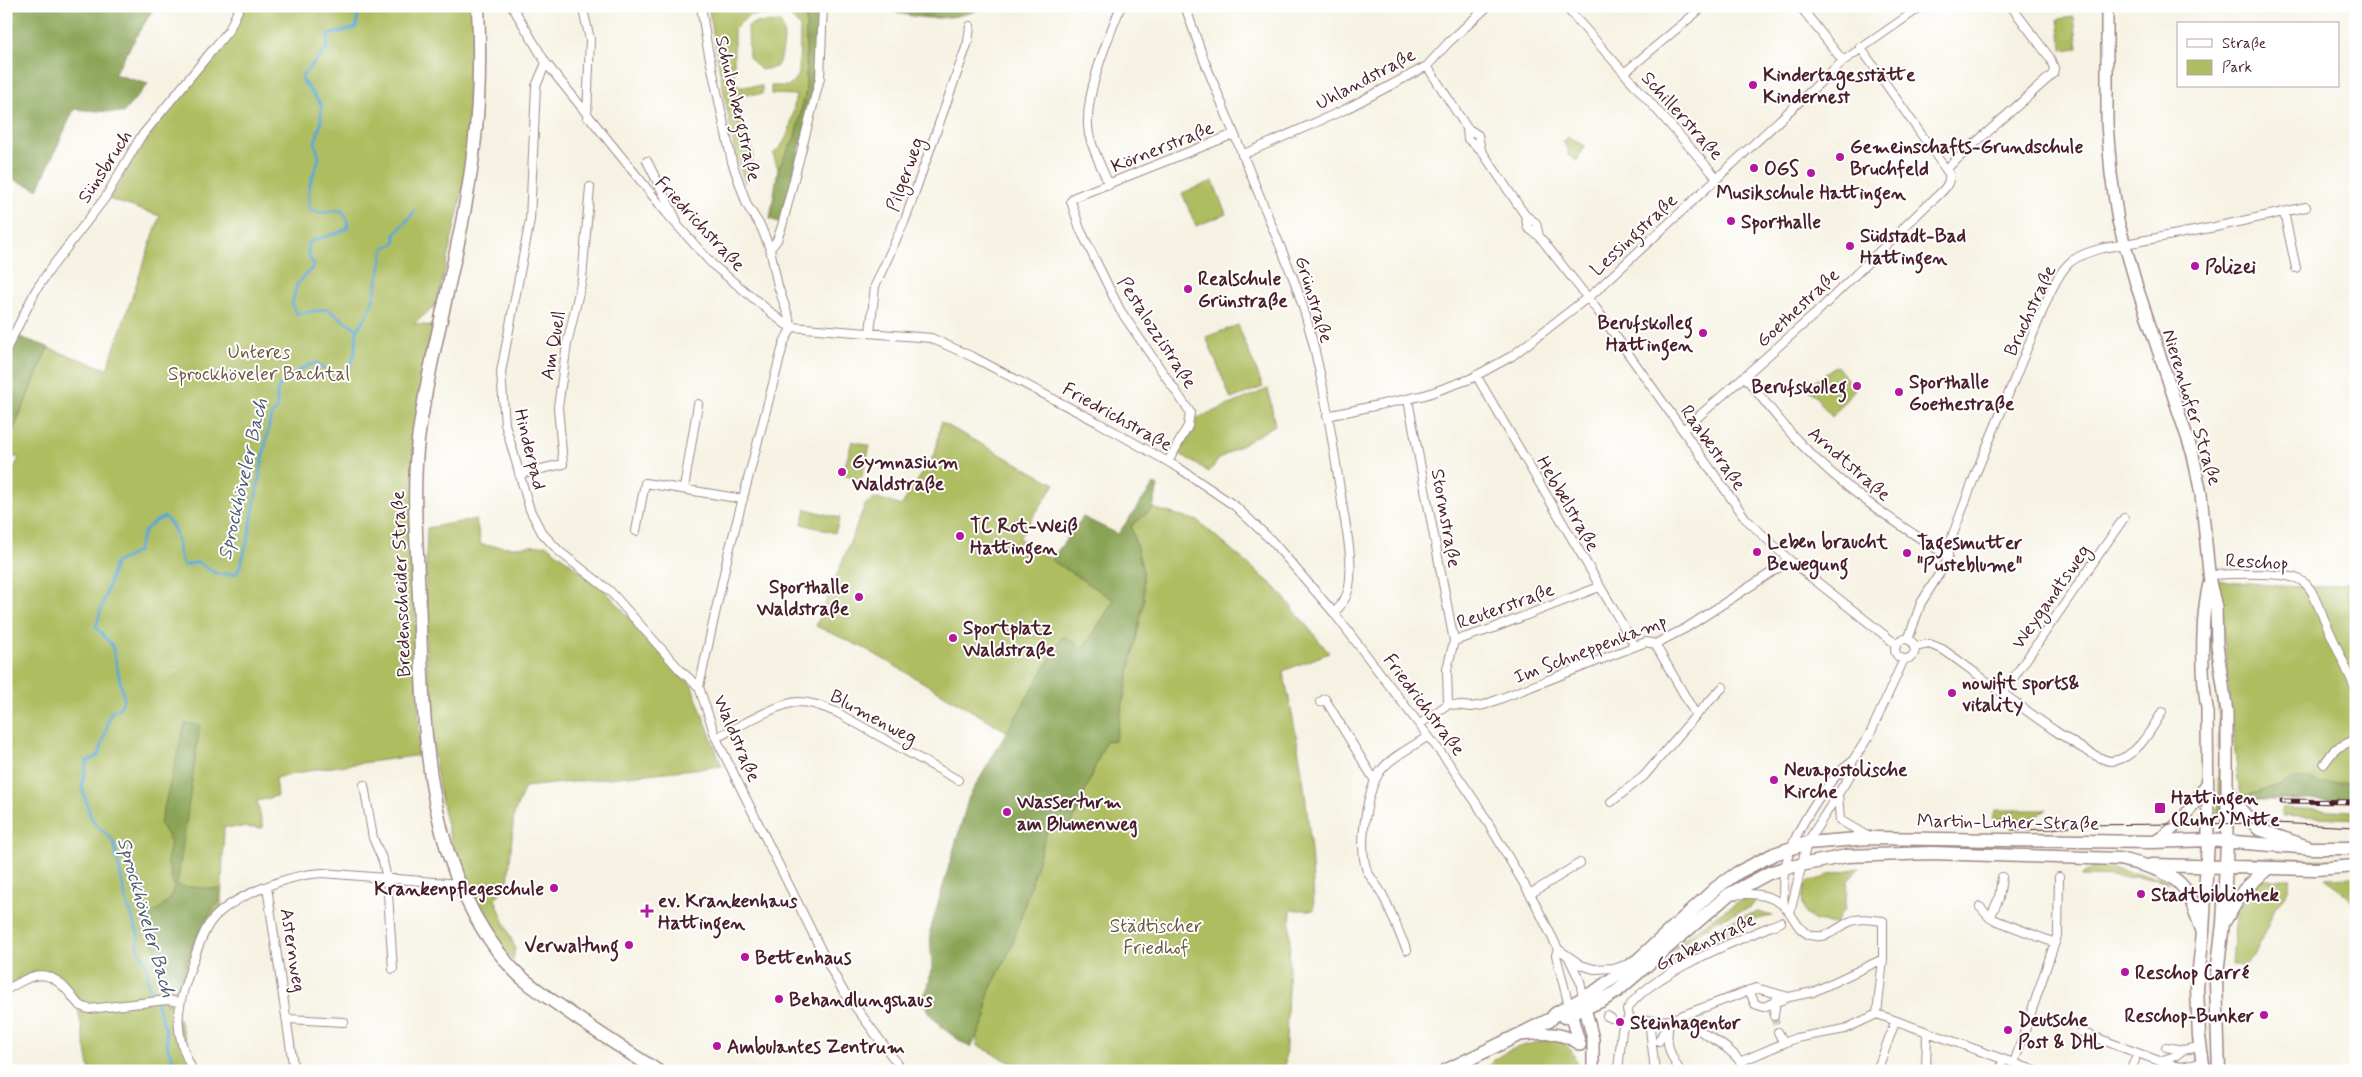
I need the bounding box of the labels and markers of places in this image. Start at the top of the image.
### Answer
place label: Kindertagesstätte Kindernest [1763,63,1916,110]
marker: Kindertagesstätte Kindernest [1747,79,1759,91]
place label: Gemeinschafts-Grundschule Bruchfeld [1850,135,2083,182]
marker: Gemeinschafts-Grundschule Bruchfeld [1834,151,1846,163]
place label: OGS [1764,157,1799,182]
marker: OGS [1748,162,1760,174]
marker: Musikschule Hattingen [1805,167,1817,179]
place label: Musikschule Hattingen [1716,181,1906,209]
place label: Sporthalle [1741,210,1821,235]
marker: Sporthalle [1725,215,1737,227]
place label: Südstadt-Bad Hattingen [1860,224,1966,274]
marker: Südstadt-Bad Hattingen [1844,240,1856,252]
place label: Polizei [2205,255,2256,280]
marker: Polizei [2189,260,2201,272]
place label: Realschule Grünstraße [1198,267,1288,314]
marker: Realschule Grünstraße [1182,283,1194,295]
place label: Berufskolleg Hattingen [1598,311,1693,361]
marker: Berufskolleg Hattingen [1697,327,1709,339]
place label: Sporthalle Goethestraße [1909,370,2015,417]
place label: Berufskolleg [1752,375,1847,403]
marker: Berufskolleg [1851,380,1863,392]
marker: Sporthalle Goethestraße [1893,386,1905,398]
place label: Gymnasium Waldstraße [851,450,959,497]
marker: Gymnasium Waldstraße [836,466,848,478]
place label: TC Rot-Weiß Hattingen [970,514,1078,564]
marker: TC Rot-Weiß Hattingen [954,530,966,542]
place label: Leben braucht Bewegung [1767,530,1889,580]
place label: Tagesmutter "Pusteblume" [1917,531,2022,578]
marker: Leben braucht Bewegung [1751,546,1763,558]
marker: Tagesmutter "Pusteblume" [1901,547,1913,559]
place label: Sporthalle Waldstraße [756,575,850,622]
marker: Sporthalle Waldstraße [853,591,865,603]
place label: Sportplatz Waldstraße [962,616,1056,663]
marker: Sportplatz Waldstraße [947,632,959,644]
place label: nowifit sports& vitality [1962,671,2079,718]
marker: nowifit sports& vitality [1946,687,1958,699]
place label: Neuapostolische Kirche [1784,758,1908,805]
marker: Neuapostolische Kirche [1768,774,1780,786]
place label: Hattingen (Ruhr) Mitte [2171,786,2280,833]
place label: Wasserturm am Blumenweg [1016,790,1138,838]
marker: Hattingen (Ruhr) Mitte [2153,801,2167,815]
marker: Wasserturm am Blumenweg [1001,806,1013,818]
place label: Krankenpflegeschule [374,877,544,903]
marker: Krankenpflegeschule [548,882,560,894]
place label: Stadtbibliothek [2151,883,2280,908]
marker: Stadtbibliothek [2135,888,2147,900]
place label: ev. Krankenhaus Hattingen [658,889,798,939]
marker: ev. Krankenhaus Hattingen [640,904,654,918]
place label: Verwaltung [524,934,619,962]
marker: Verwaltung [623,939,635,951]
place label: Bettenhaus [755,946,852,971]
marker: Bettenhaus [739,951,751,963]
place label: Reschop Carré [2135,961,2250,986]
marker: Reschop Carré [2119,966,2131,978]
place label: Behandlungshaus [789,988,933,1014]
marker: Behandlungshaus [773,993,785,1005]
place label: Reschop-Bunker [2124,1004,2254,1029]
place label: Deutsche Post & DHL [2018,1008,2105,1055]
marker: Reschop-Bunker [2258,1009,2270,1021]
place label: Steinhagentor [1630,1011,1741,1039]
marker: Steinhagentor [1614,1016,1626,1028]
marker: Deutsche Post & DHL [2002,1024,2014,1036]
place label: Ambulantes Zentrum [727,1035,905,1060]
marker: Ambulantes Zentrum [711,1040,723,1052]

